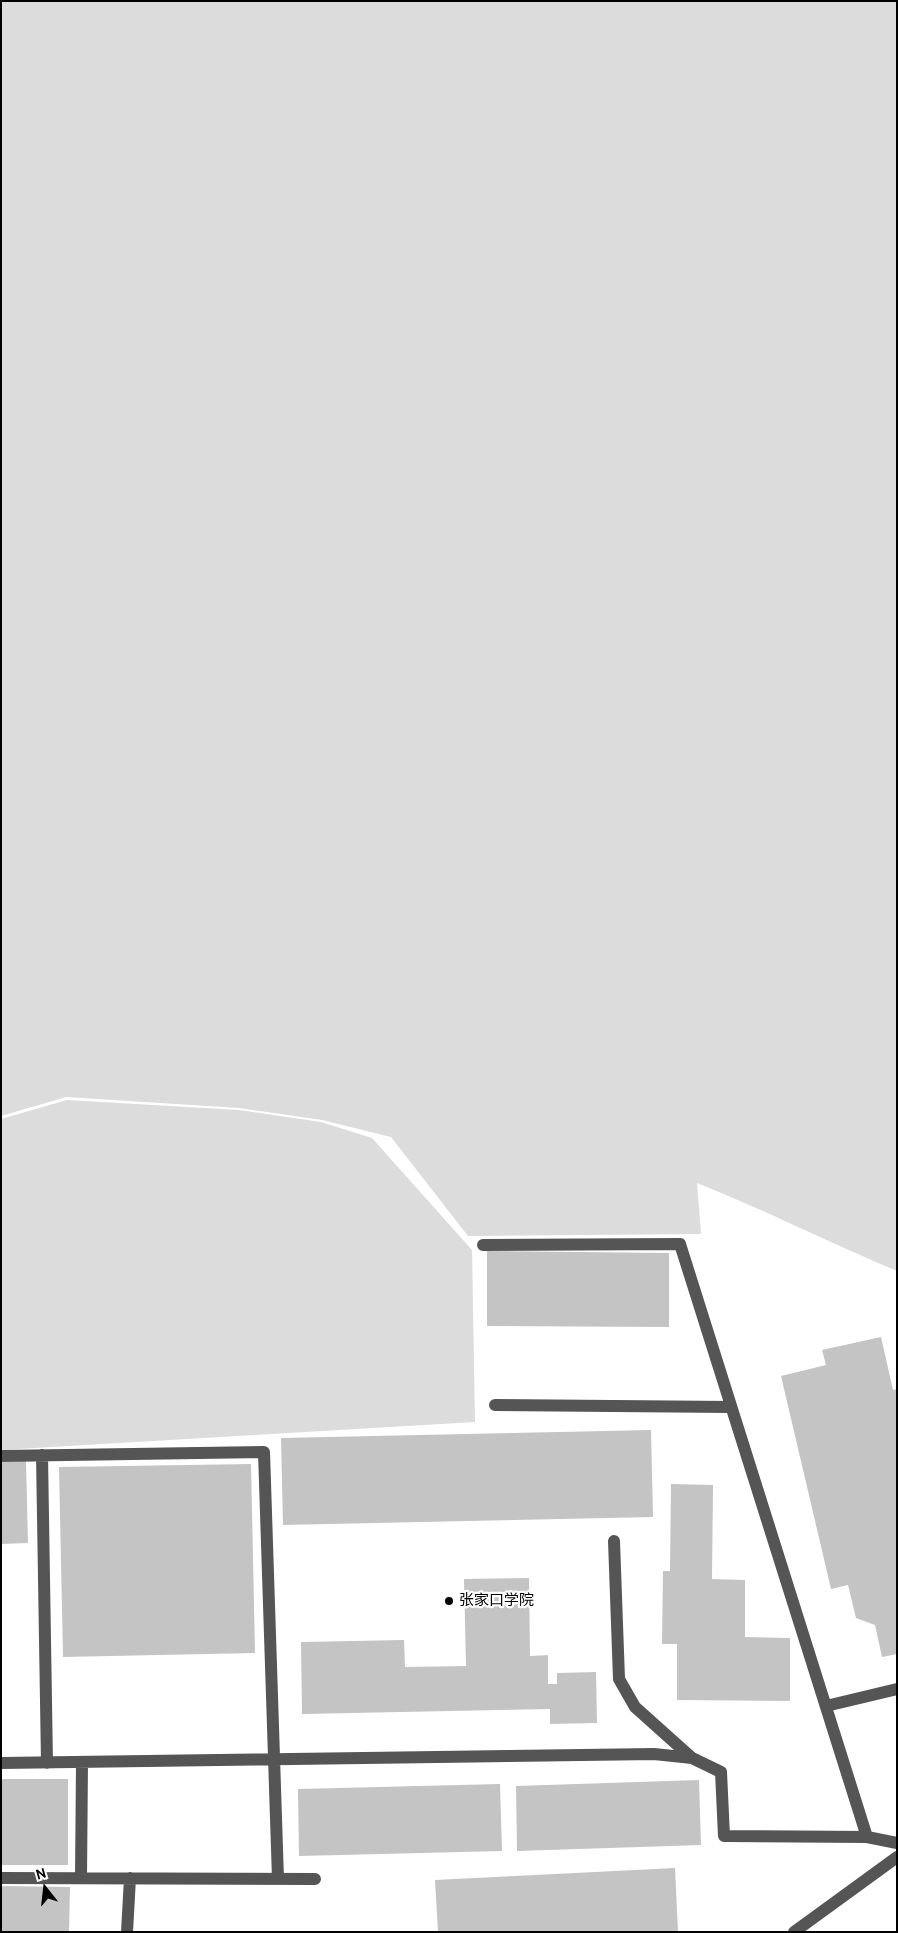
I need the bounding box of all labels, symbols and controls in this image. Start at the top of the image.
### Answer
place label: 张家口学院 [459,1592,534,1610]
marker: 张家口学院 [443,1595,455,1607]
north arrow [20,1863,70,1913]
text: N [34,1864,48,1884]

